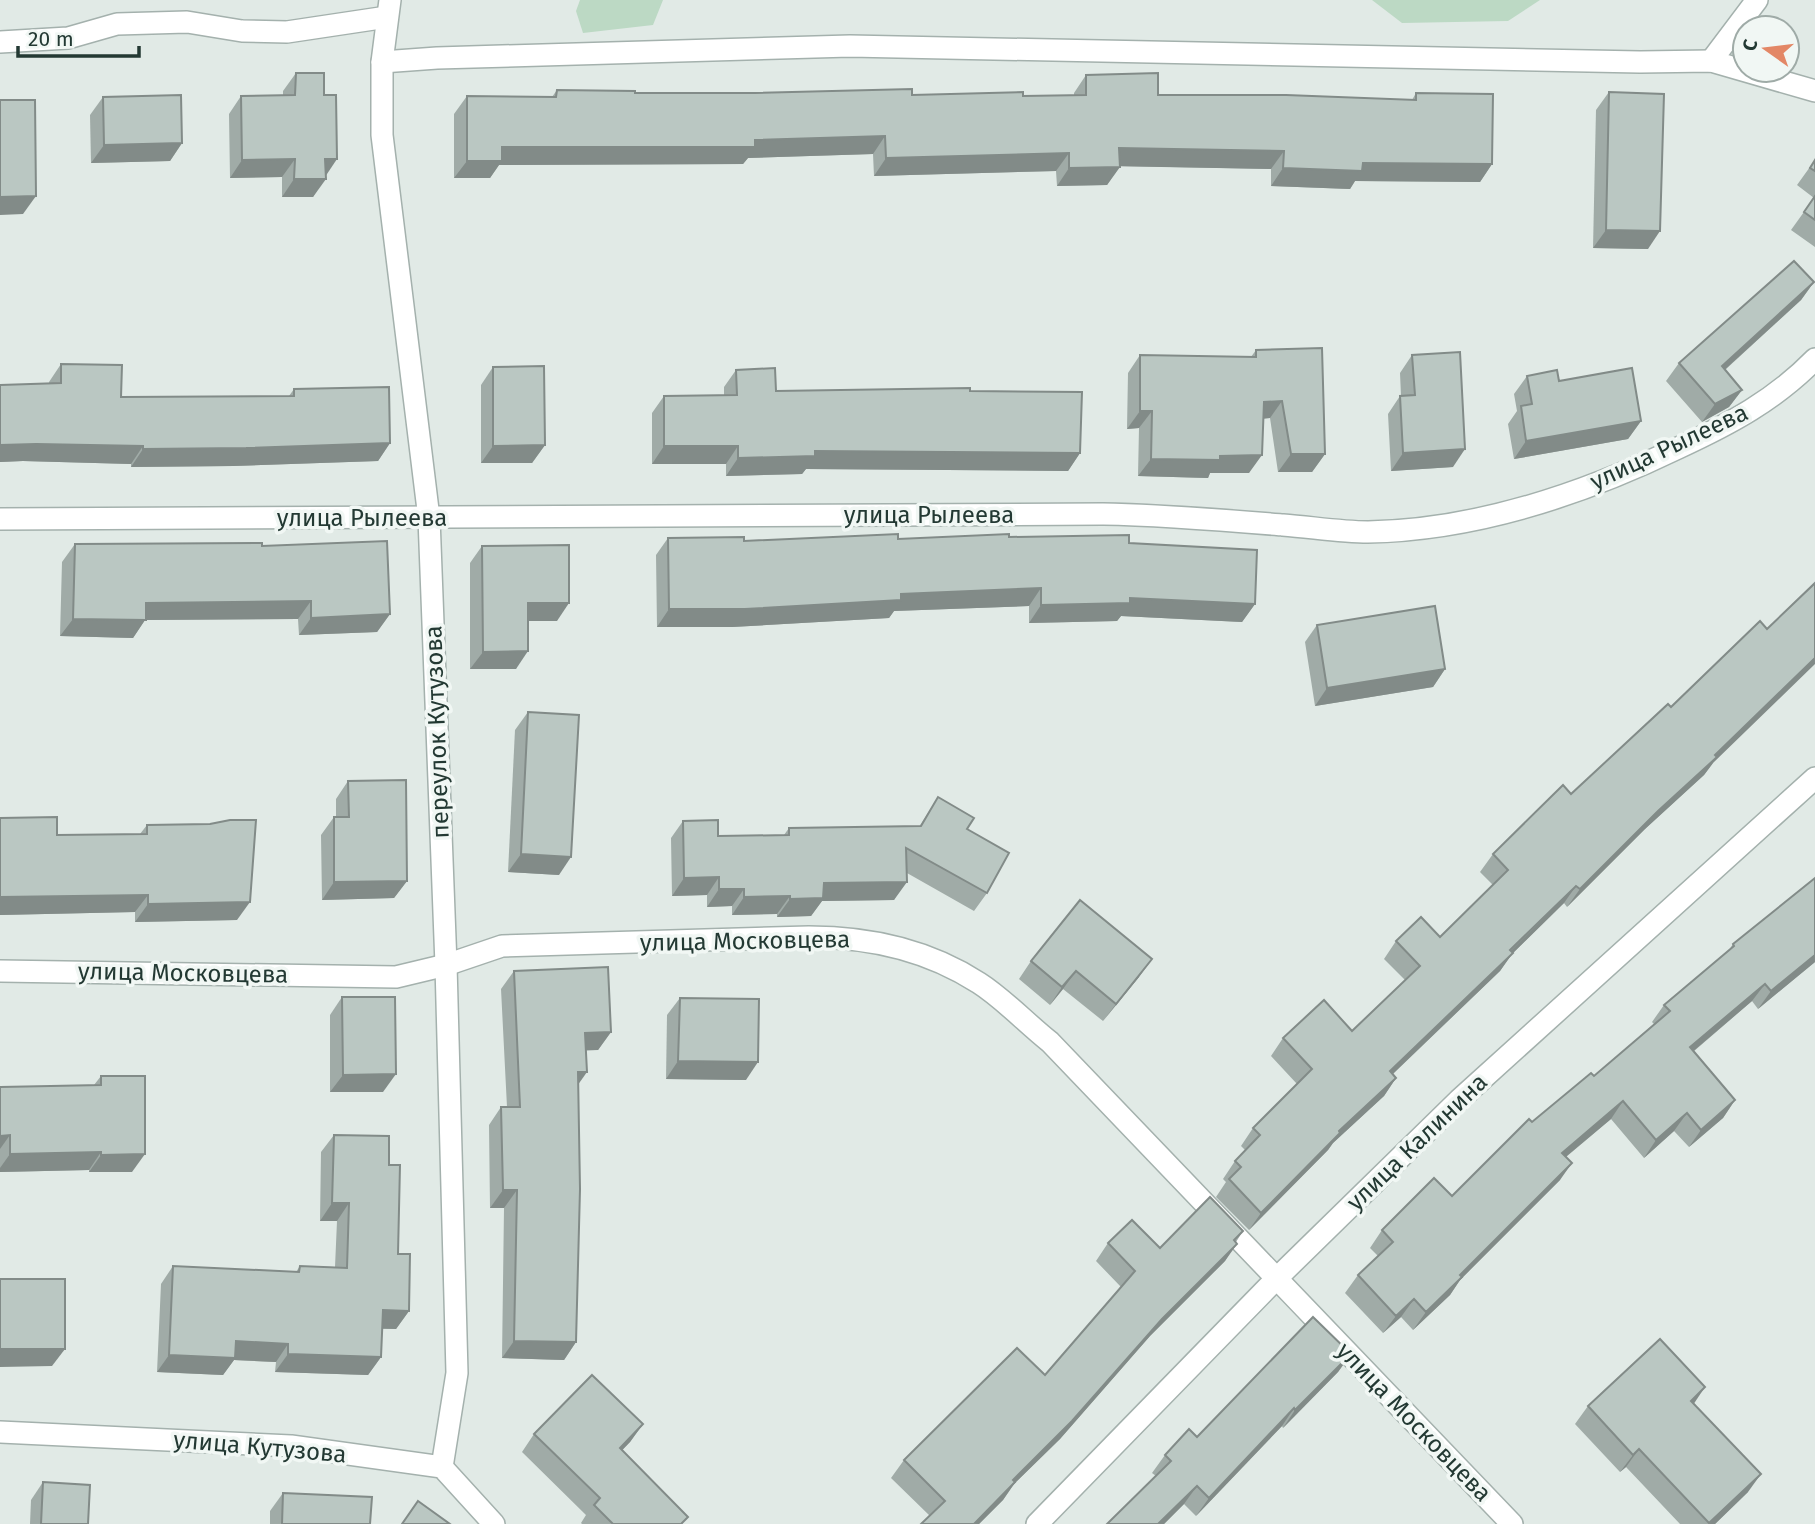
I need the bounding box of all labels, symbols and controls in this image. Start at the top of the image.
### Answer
scale bar [18,14,138,58]
north arrow [1731,14,1801,84]
text: 20 m [28,26,74,52]
text: С [1738,37,1762,53]
street label: улица Рылеева [1586,398,1752,496]
street label: улица Рылеева [844,501,1014,529]
street label: улица Рылеева [277,504,447,532]
street label: переулок Кутузова [419,625,455,839]
street label: улица Московцева [640,925,850,957]
street label: улица Московцева [78,957,288,989]
street label: улица Калинина [1341,1068,1493,1216]
street label: улица Московцева [1331,1337,1497,1507]
street label: улица Кутузова [172,1425,348,1469]

